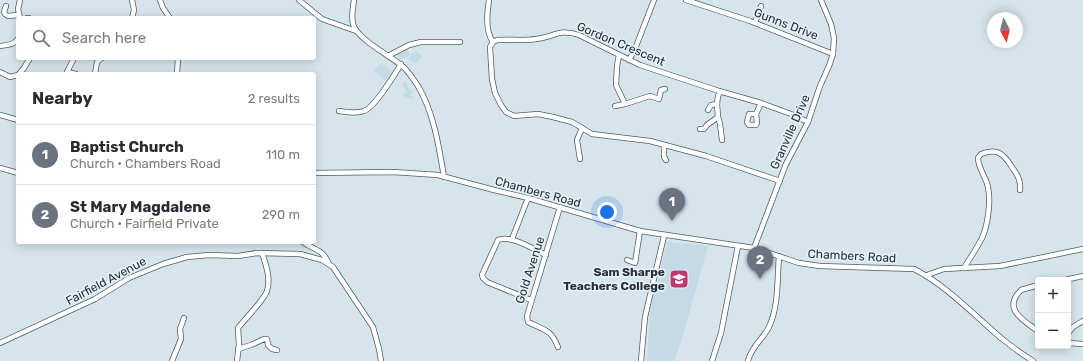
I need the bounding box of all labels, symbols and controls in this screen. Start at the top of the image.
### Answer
street label: Gunns Drive [752,5,820,43]
north arrow [987,12,1023,48]
search box [16,16,316,60]
street label: Gordon Crescent [575,19,667,69]
icon: search [30,27,52,49]
text: Search here [62,29,146,47]
text: Nearby [32,88,93,108]
text: 2 results [248,91,300,106]
street label: Granville Drive [767,92,813,172]
text: Baptist Church [70,138,184,156]
text: 1 [42,147,48,162]
text: 110 m [266,147,300,162]
text: Church · Chambers Road [70,156,221,171]
street label: Chambers Road [493,174,583,210]
pin: 1 [659,188,685,221]
text: St Mary Magdalene [70,198,211,216]
your location [597,202,617,222]
text: 2 [41,207,49,222]
text: 290 m [262,207,300,222]
text: Church · Fairfield Private [70,216,219,231]
street label: Gold Avenue [513,234,548,305]
pin: 2 [747,246,773,279]
street label: Chambers Road [807,247,897,265]
street label: Fairfield Avenue [64,254,149,308]
place label: Sam Sharpe Teachers College [563,265,665,293]
school or university icon: Sam Sharpe Teachers College [668,268,690,290]
map controls [1035,277,1071,349]
button: + [1035,277,1071,313]
button: − [1035,313,1071,349]

